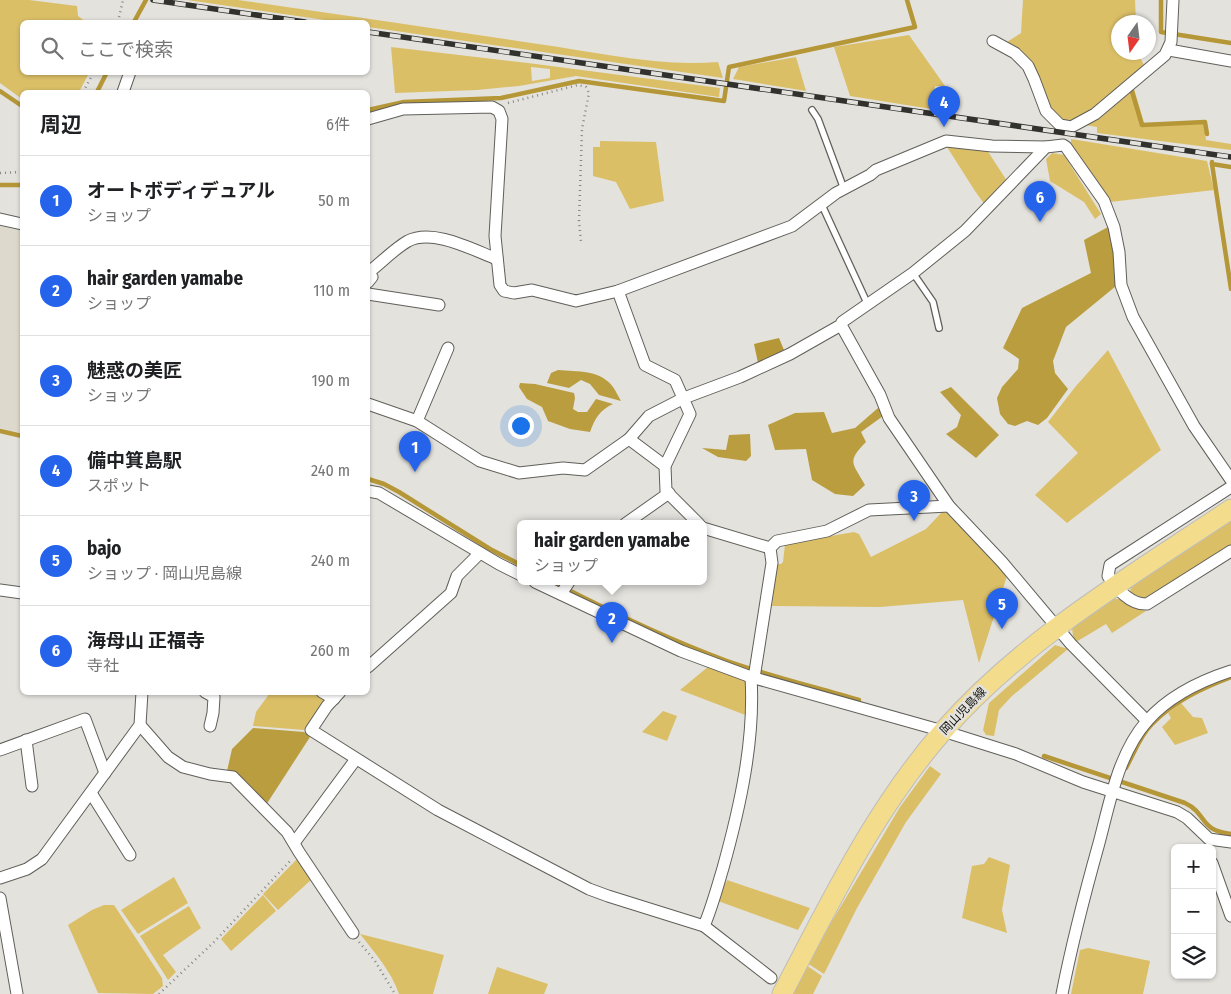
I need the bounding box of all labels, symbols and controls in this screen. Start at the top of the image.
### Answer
north arrow [1111,15,1156,60]
search box [20,20,370,75]
icon: search [38,34,66,62]
text: ここで検索 [78,38,173,61]
pin: 4 [928,86,960,127]
text: 周辺 [40,112,82,138]
text: 6件 [326,115,350,134]
text: オートボディデュアル [87,179,275,202]
pin: 6 [1024,181,1056,222]
text: 1 [53,191,59,210]
text: 50 m [318,191,350,210]
text: ショップ [87,206,151,225]
text: hair garden yamabe [87,267,243,290]
text: 2 [52,281,60,300]
text: 110 m [313,281,350,300]
text: ショップ [87,294,151,313]
text: 魅惑の美匠 [87,359,182,382]
text: 3 [52,371,60,390]
text: 190 m [312,371,350,390]
text: ショップ [87,386,151,405]
your location [508,413,534,439]
pin: 1 [399,431,431,472]
text: 備中箕島駅 [87,449,182,472]
text: 4 [52,461,60,480]
text: 240 m [311,461,350,480]
text: スポット [87,476,151,495]
pin: 3 [898,480,930,521]
popup [517,520,707,585]
text: hair garden yamabe [534,529,690,552]
text: bajo [87,537,122,560]
text: 5 [52,551,60,570]
text: 240 m [311,551,350,570]
text: ショップ [534,556,598,575]
text: ショップ · 岡山児島線 [87,564,242,583]
pin: 5 [986,588,1018,629]
pin: 2 [596,602,628,643]
text: 海母山 正福寺 [87,629,205,652]
text: 6 [52,641,60,660]
text: 260 m [311,641,350,660]
text: 寺社 [87,656,119,675]
street label: 岡山児島線 [937,685,989,737]
map controls [1171,844,1216,979]
button: + [1171,844,1216,889]
button: − [1171,889,1216,934]
button: layers [1171,934,1216,979]

